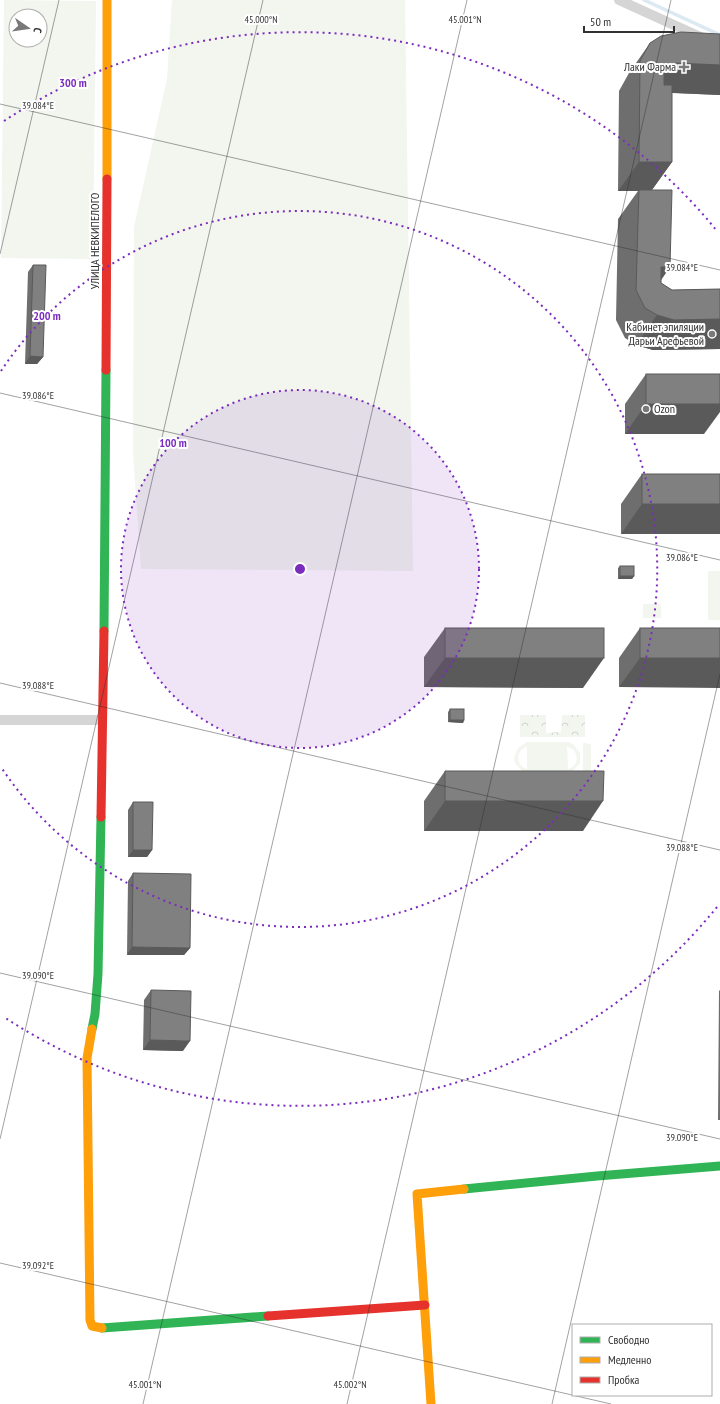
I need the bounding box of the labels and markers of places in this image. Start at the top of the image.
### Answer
place label: Лаки Фарма [623,59,676,74]
marker: Лаки Фарма [679,62,689,72]
place label: Кабинет эпиляции Дарьи Арефьевой [626,319,704,348]
marker: Кабинет эпиляции Дарьи Арефьевой [707,329,717,339]
place label: Ozon [654,401,675,416]
marker: Ozon [641,404,651,414]
centre of rings [293,562,307,576]

